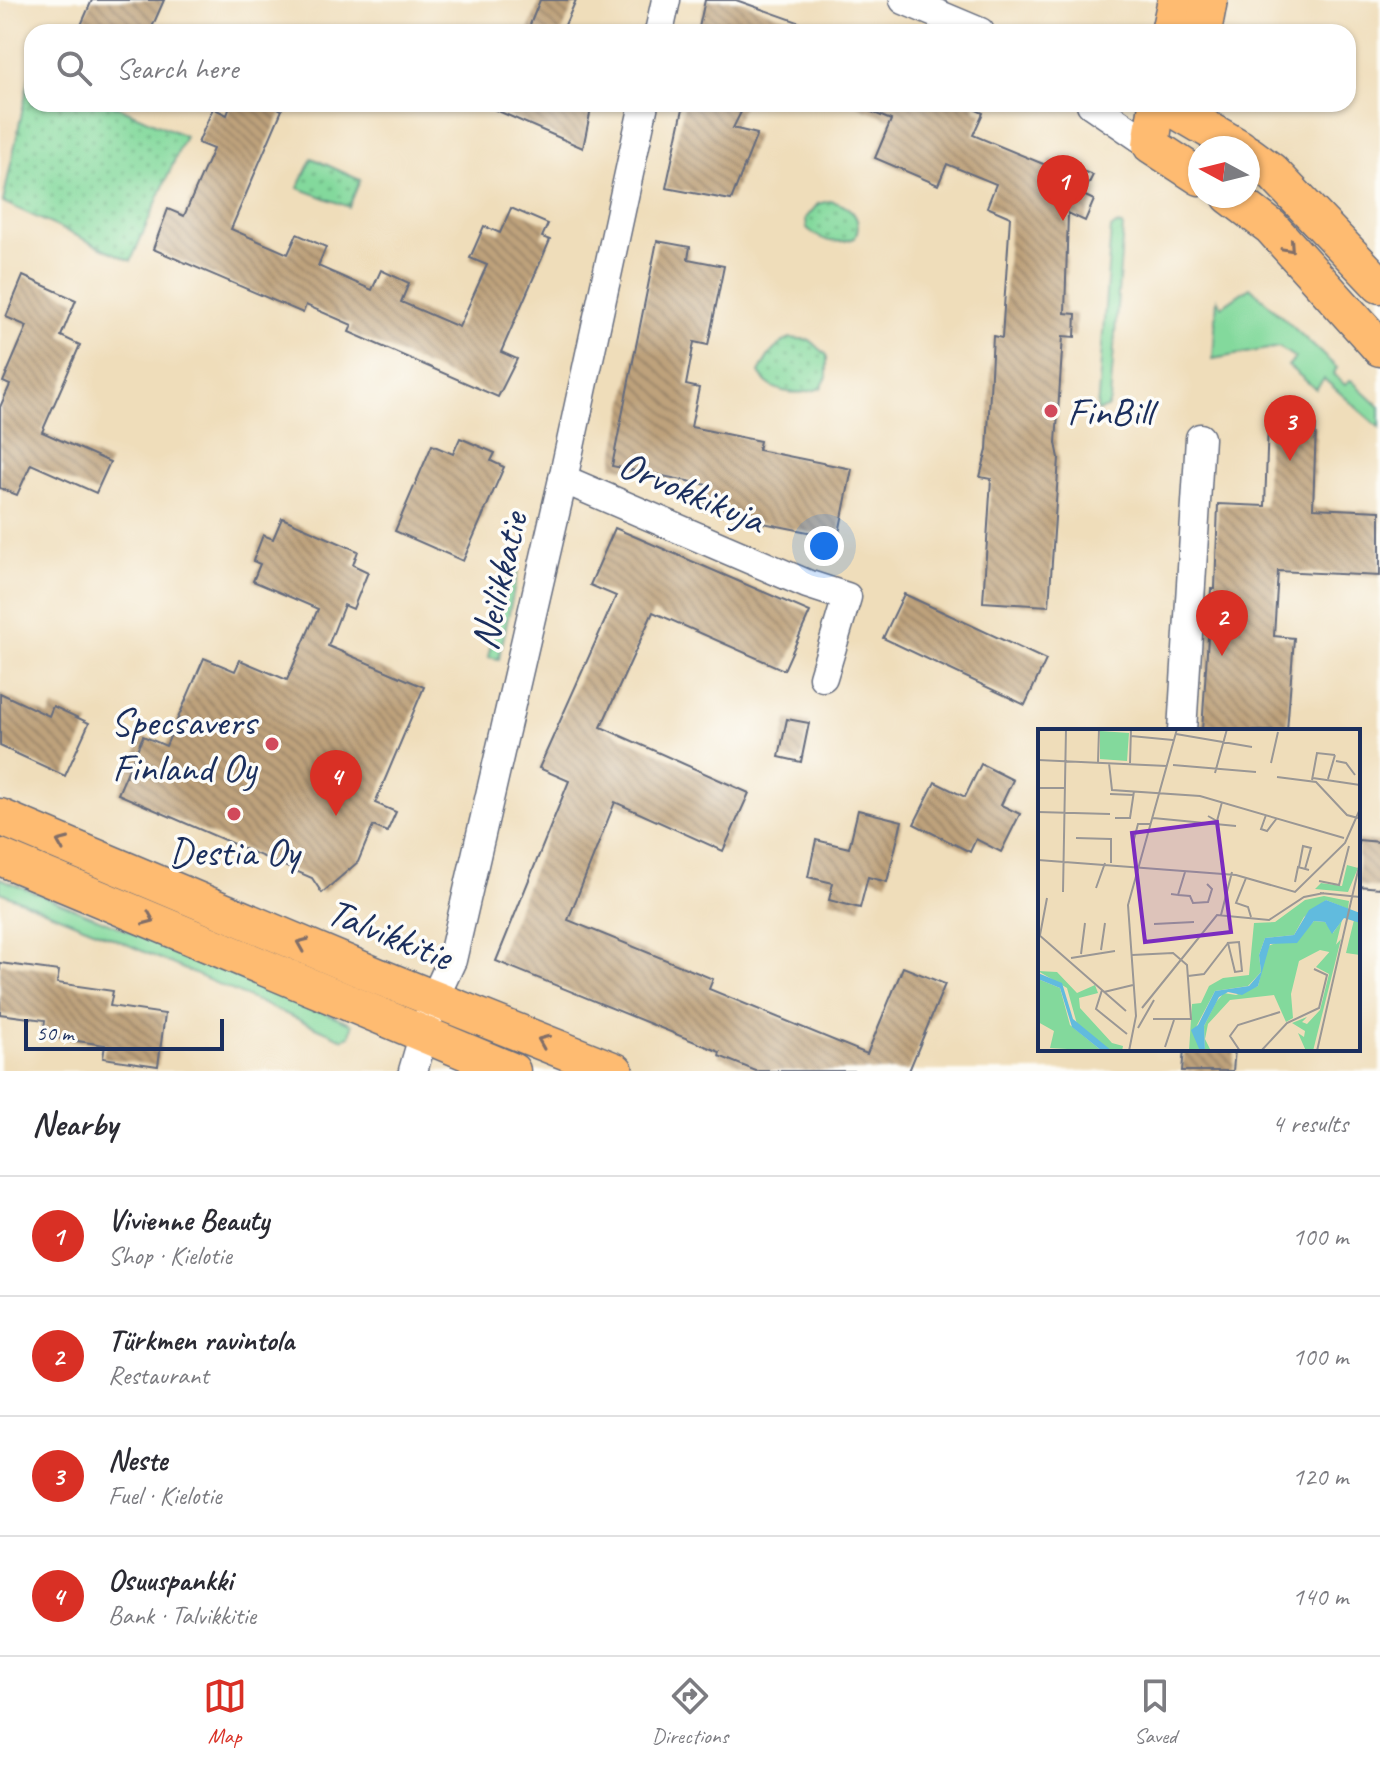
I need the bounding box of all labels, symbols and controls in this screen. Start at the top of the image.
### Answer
search box [24,24,1356,112]
icon: search [52,46,96,90]
text: Search here [116,49,238,87]
north arrow [1188,136,1260,208]
pin: 1 [1037,155,1089,221]
one-way arrow [1279,237,1294,252]
place label: FinBill [1067,387,1159,437]
pin: 3 [1264,395,1316,461]
marker: FinBill [1042,402,1060,420]
street label: Orvokkikuja [611,439,774,546]
street label: Neilikkatie [459,505,540,655]
your location [804,526,844,566]
pin: 2 [1196,590,1248,656]
place label: Specsavers Finland Oy [110,697,259,793]
inset map [1038,729,1360,1051]
marker: Specsavers Finland Oy [263,735,281,753]
pin: 4 [310,750,362,816]
marker: Destia Oy [225,805,243,823]
place label: Destia Oy [169,827,303,877]
one-way arrow [56,836,70,853]
street label: Talvikkitie [320,886,462,983]
one-way arrow [141,910,156,926]
one-way arrow [296,938,310,954]
scale bar [24,1015,224,1051]
text: 50 m [36,1019,73,1047]
one-way arrow [537,1034,551,1051]
text: Nearby [32,1102,118,1145]
text: 4 results [1272,1107,1348,1140]
text: Vivienne Beauty [108,1201,269,1239]
text: 1 [52,1220,64,1253]
text: 100 m [1292,1220,1348,1253]
text: Shop · Kielotie [108,1239,232,1272]
text: Türkmen ravintola [108,1321,294,1359]
text: 2 [52,1340,64,1373]
text: 100 m [1292,1340,1348,1373]
text: Restaurant [108,1359,209,1392]
text: Neste [108,1441,167,1479]
text: 3 [52,1460,64,1493]
text: 120 m [1292,1460,1348,1493]
text: Fuel · Kielotie [108,1479,221,1512]
text: Osuuspankki [108,1561,233,1599]
text: 4 [52,1580,64,1613]
text: 140 m [1292,1580,1348,1613]
text: Bank · Talvikkitie [108,1599,256,1632]
tab: Map [203,1674,247,1750]
tab: Directions [652,1674,728,1750]
tab: Saved [1133,1674,1177,1750]

